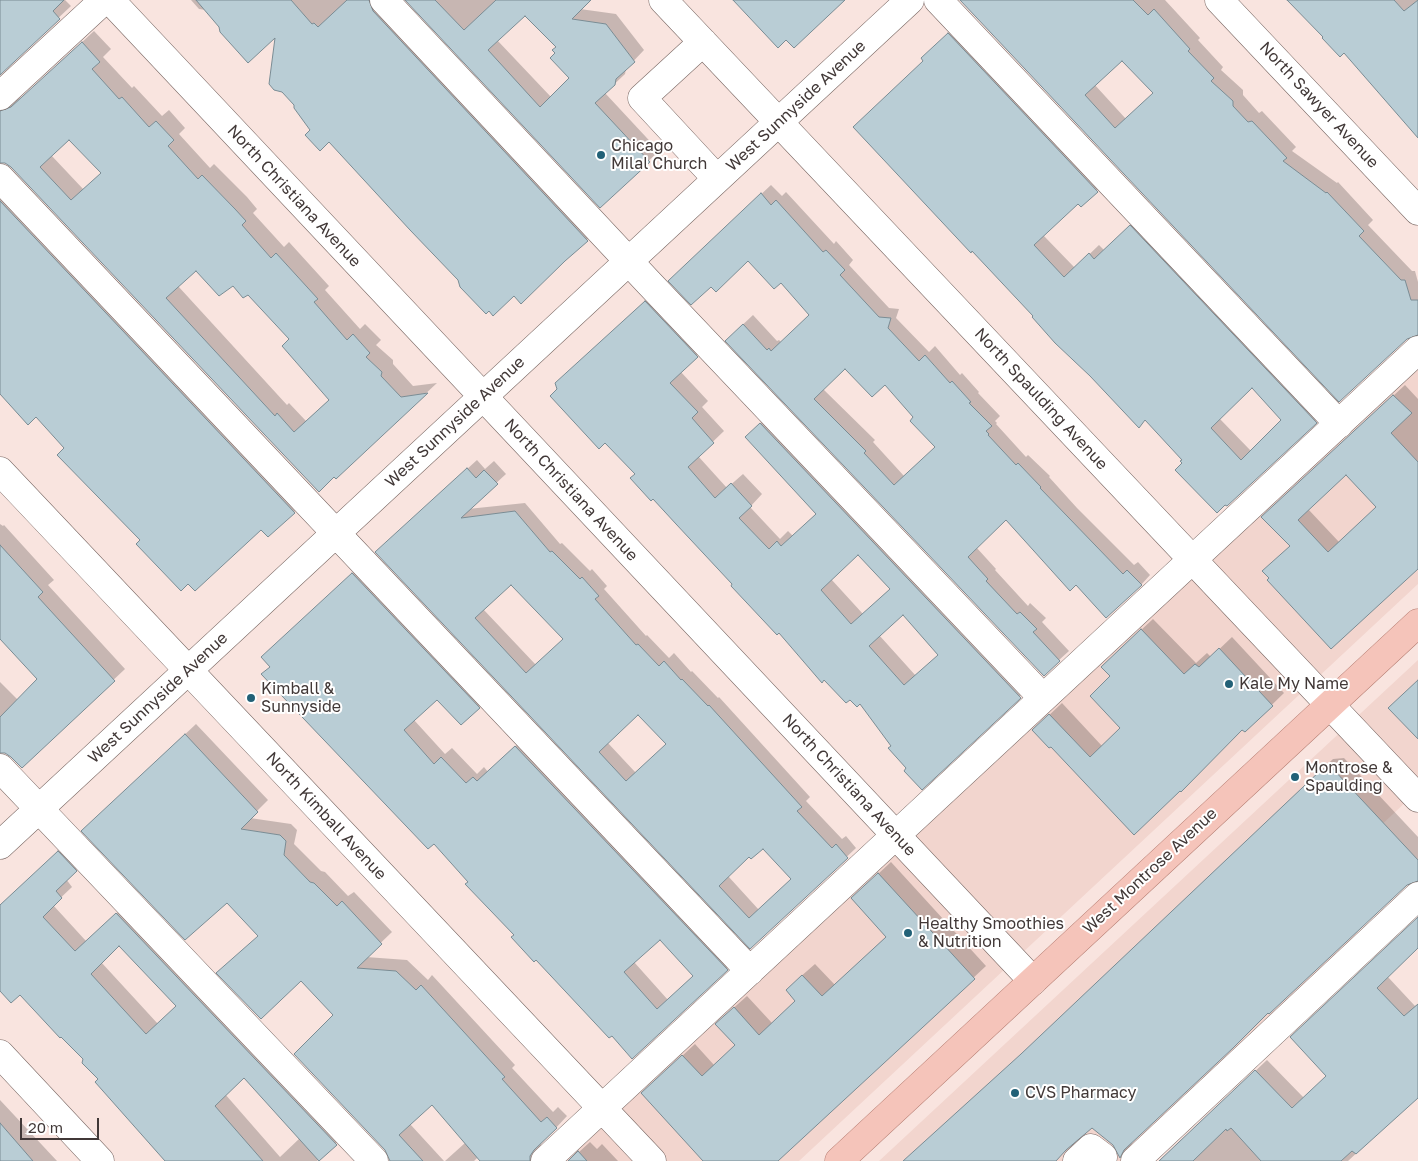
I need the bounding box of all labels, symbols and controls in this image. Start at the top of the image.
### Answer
street label: West Sunnyside Avenue [722,36,870,176]
street label: North Sawyer Avenue [1256,38,1382,172]
street label: North Christiana Avenue [223,121,365,271]
place label: Chicago Milal Church [611,136,707,174]
marker: Chicago Milal Church [595,149,607,161]
street label: North Spaulding Avenue [970,324,1112,474]
street label: West Sunnyside Avenue [381,352,529,492]
street label: North Christiana Avenue [500,415,642,565]
street label: West Sunnyside Avenue [84,628,232,768]
place label: Kale My Name [1239,674,1349,694]
marker: Kale My Name [1223,678,1235,690]
place label: Kimball & Sunnyside [261,679,341,717]
marker: Kimball & Sunnyside [245,692,257,704]
street label: North Christiana Avenue [778,710,920,860]
street label: North Kimball Avenue [262,748,390,884]
place label: Montrose & Spaulding [1305,758,1393,796]
marker: Montrose & Spaulding [1289,771,1301,783]
street label: West Montrose Avenue [1079,804,1221,938]
place label: Healthy Smoothies & Nutrition [918,914,1064,952]
marker: Healthy Smoothies & Nutrition [902,927,914,939]
place label: CVS Pharmacy [1025,1083,1136,1103]
marker: CVS Pharmacy [1009,1087,1021,1099]
scale bar [22,1108,101,1140]
text: 20 m [28,1118,63,1136]

